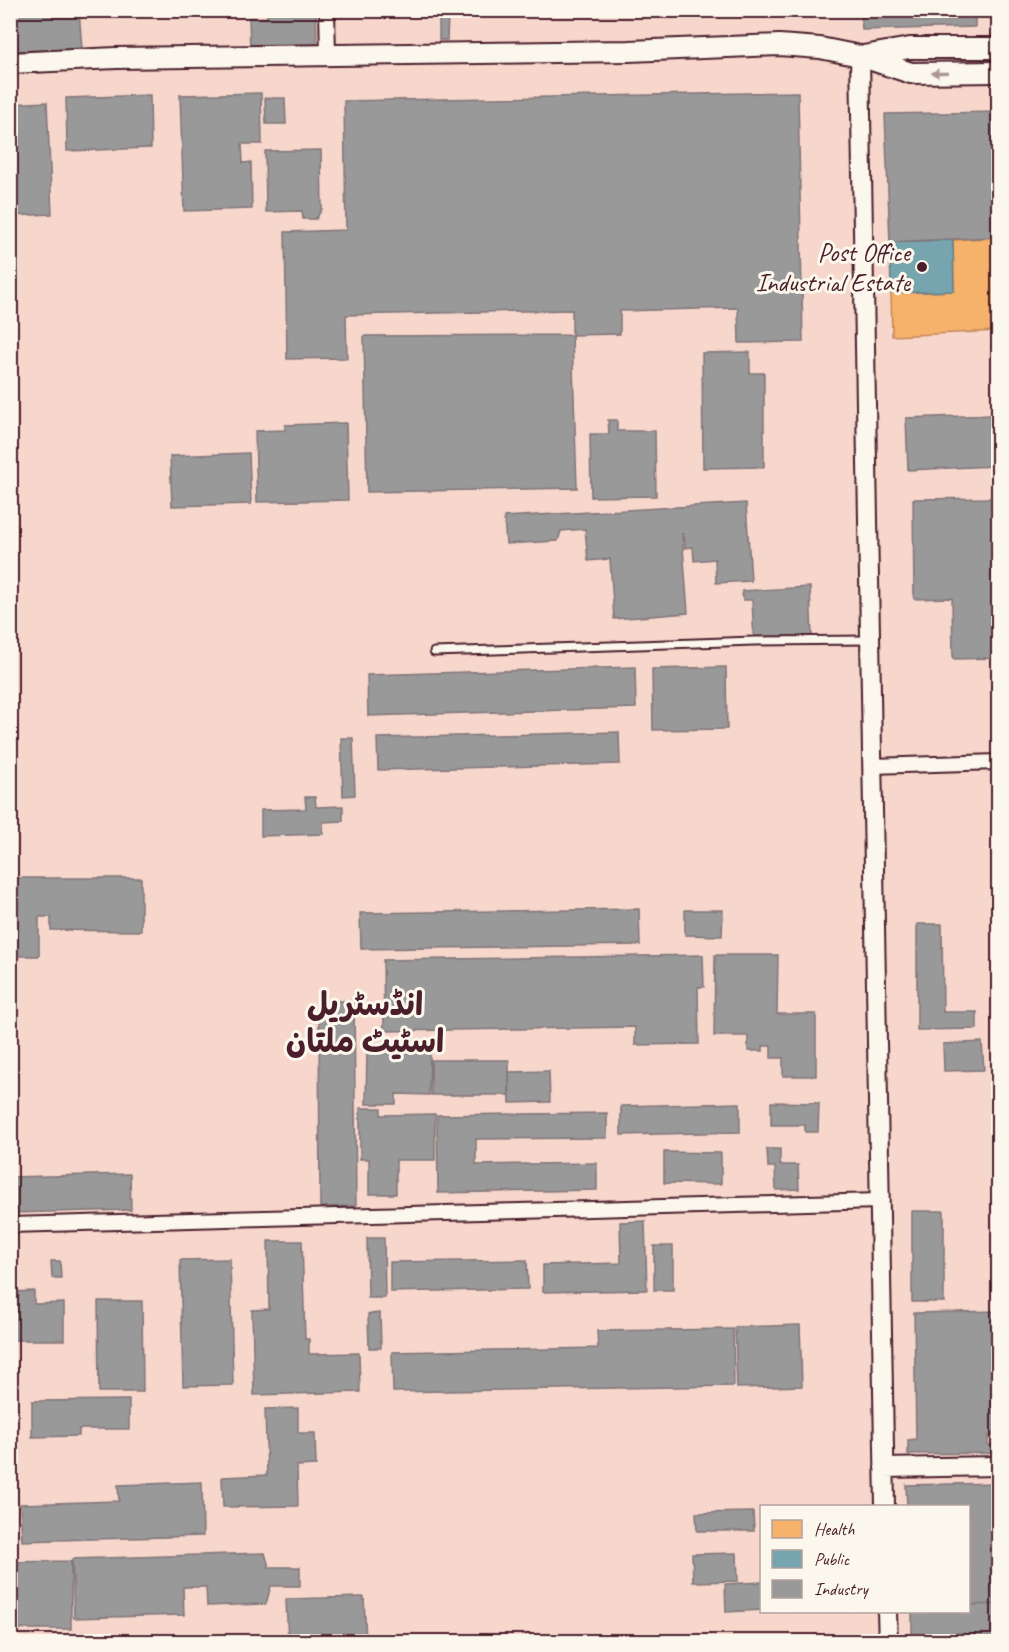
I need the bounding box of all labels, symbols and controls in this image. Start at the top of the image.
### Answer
one-way arrow [931,68,950,78]
place label: Post Office Industrial Estate [756,236,913,299]
marker: Post Office Industrial Estate [915,260,929,274]
district label: انڈسٹریل اسٹیٹ ملتان [286,984,444,1062]
legend [760,1505,970,1613]
text: Health [814,1518,855,1540]
text: Public [814,1548,851,1570]
text: Industry [814,1578,869,1600]

